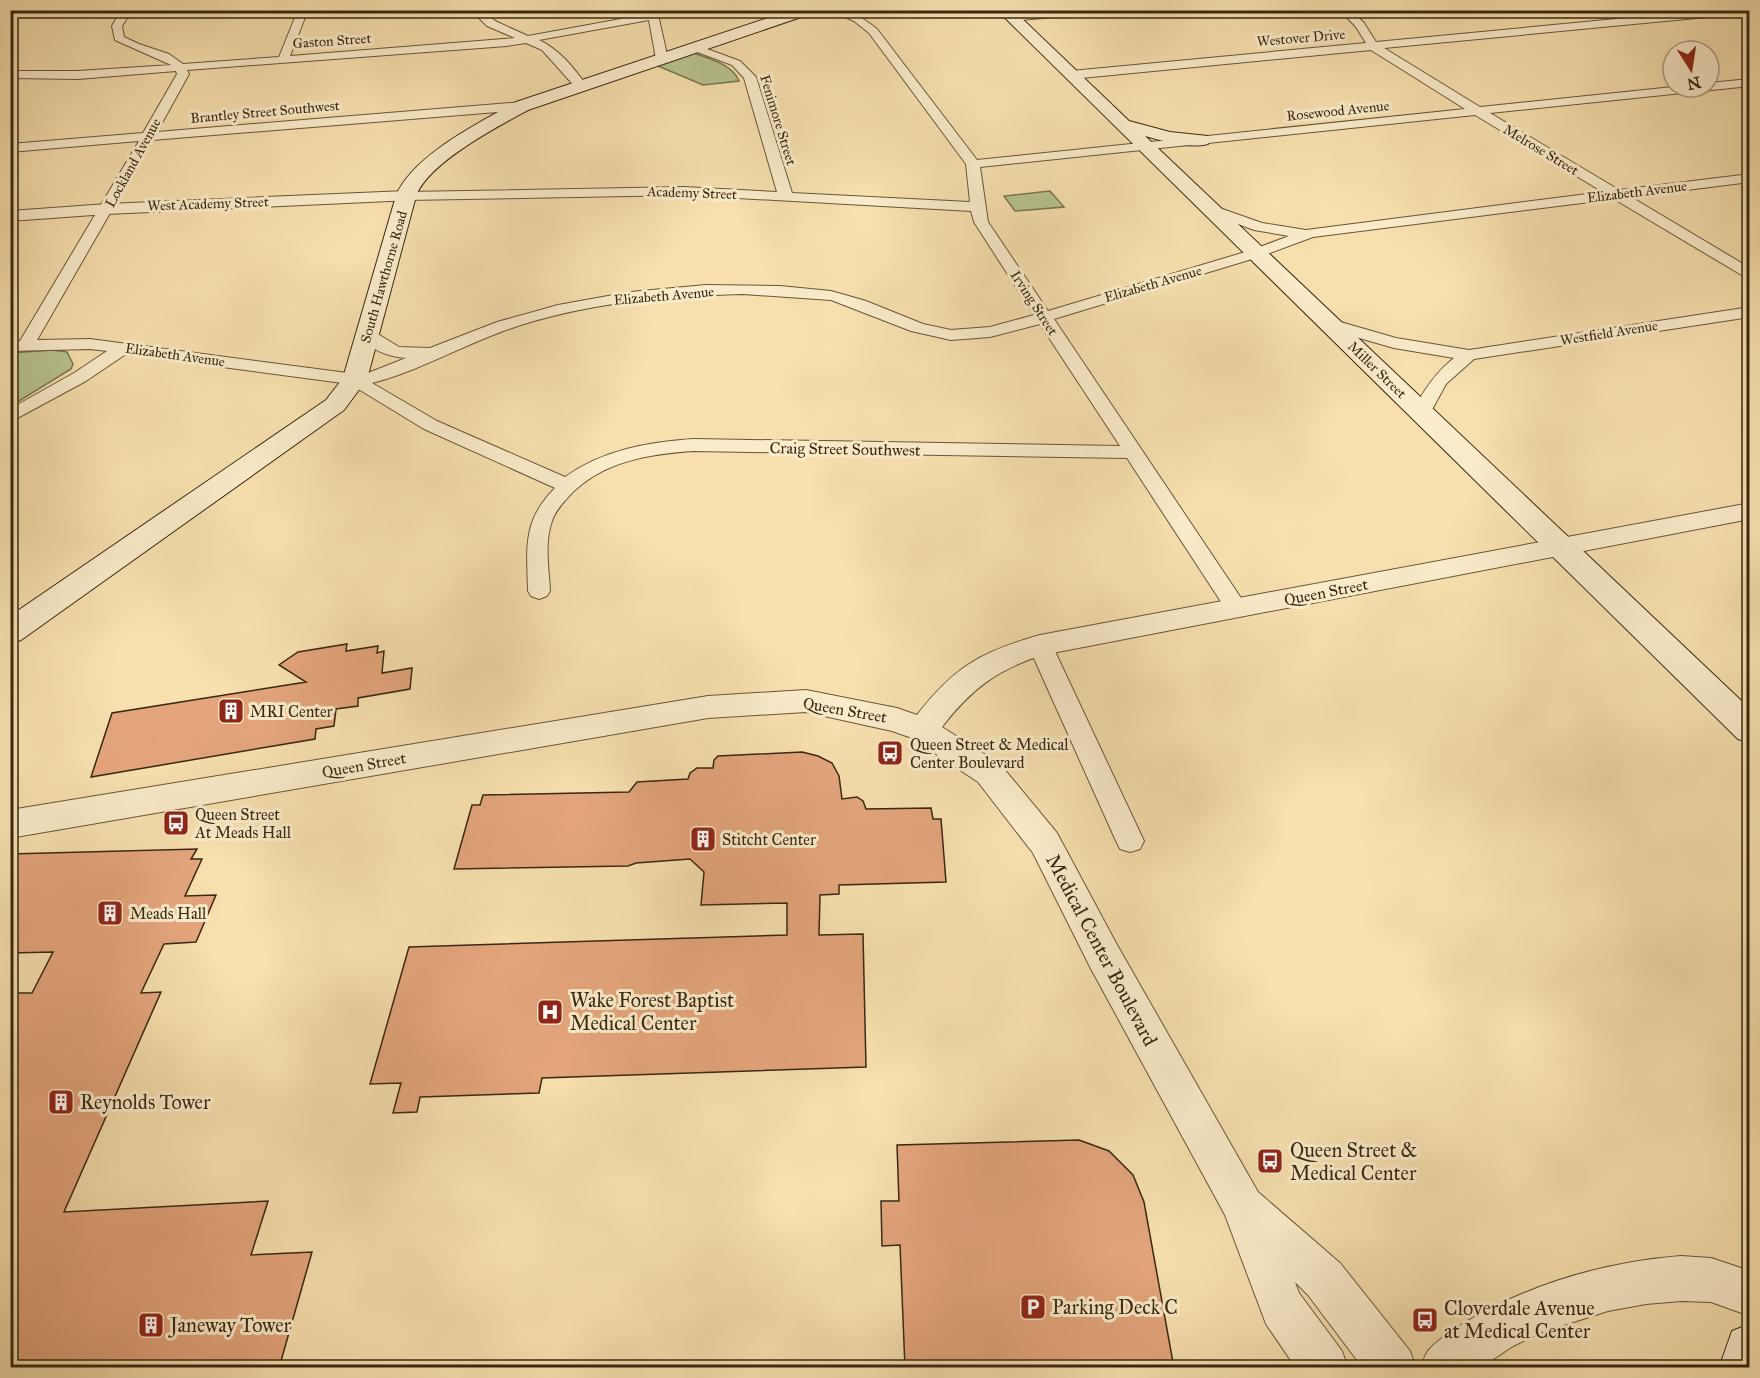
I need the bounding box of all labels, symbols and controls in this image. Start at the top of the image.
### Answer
street label: Westover Drive [1256,26,1346,50]
street label: Gaston Street [292,30,372,52]
north arrow [1661,39,1721,99]
text: N [1685,72,1703,94]
street label: Fenimore Street [756,73,800,167]
street label: Brantley Street Southwest [190,97,340,127]
street label: Rosewood Avenue [1286,97,1390,125]
street label: Lockland Avenue [102,115,165,211]
street label: Melrose Street [1500,121,1582,179]
street label: Elizabeth Avenue [1586,177,1688,207]
street label: Academy Street [646,183,737,203]
street label: West Academy Street [147,193,269,215]
street label: South Hawthorne Road [357,209,411,345]
street label: Elizabeth Avenue [1102,262,1204,306]
street label: Irving Street [1007,267,1061,339]
street label: Elizabeth Avenue [613,283,715,309]
street label: Westfield Avenue [1559,317,1659,349]
street label: Miller Street [1344,338,1410,402]
street label: Elizabeth Avenue [124,340,226,370]
street label: Craig Street Southwest [769,438,921,461]
street label: Queen Street [1282,574,1370,609]
street label: Queen Street [801,693,889,727]
building icon: MRI Center [216,696,246,726]
place label: MRI Center [250,702,333,721]
place label: Queen Street & Medical Center Boulevard [910,735,1069,772]
bus stop icon: Queen Street & Medical Center Boulevard [875,738,905,768]
street label: Queen Street [320,748,408,782]
place label: Queen Street At Meads Hall [194,805,292,842]
bus stop icon: Queen Street At Meads Hall [161,808,191,838]
building icon: Stitcht Center [688,824,718,854]
place label: Stitcht Center [722,830,816,849]
street label: Medical Center Boulevard [1041,850,1163,1050]
building icon: Meads Hall [95,898,125,928]
place label: Meads Hall [130,904,207,923]
place label: Wake Forest Baptist Medical Center [570,988,734,1035]
hospital icon: Wake Forest Baptist Medical Center [535,997,565,1027]
building icon: Reynolds Tower [46,1087,76,1117]
place label: Reynolds Tower [80,1090,211,1114]
place label: Queen Street & Medical Center [1290,1138,1418,1185]
bus stop icon: Queen Street & Medical Center [1255,1146,1285,1176]
parking icon: Parking Deck C [1018,1292,1048,1322]
place label: Parking Deck C [1052,1295,1178,1320]
place label: Cloverdale Avenue at Medical Center [1444,1296,1595,1343]
bus stop icon: Cloverdale Avenue at Medical Center [1410,1305,1440,1335]
building icon: Janeway Tower [136,1310,166,1340]
place label: Janeway Tower [168,1313,292,1338]

